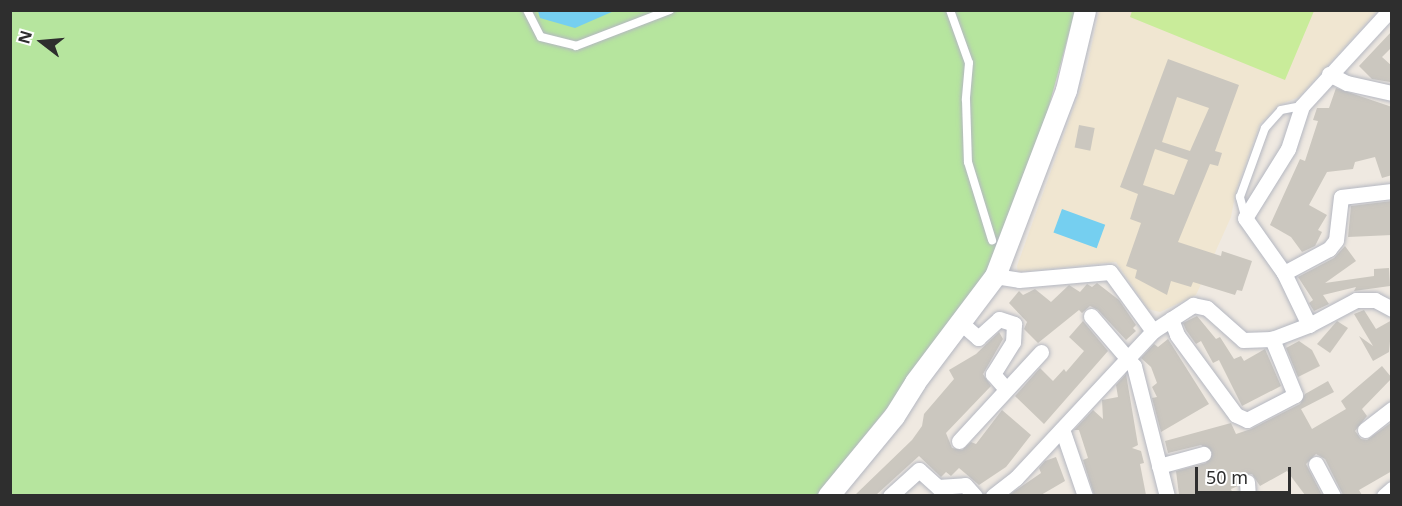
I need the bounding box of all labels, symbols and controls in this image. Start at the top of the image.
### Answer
north arrow [12,12,72,72]
text: N [12,28,37,46]
scale bar [1198,455,1294,493]
text: 50 m [1206,465,1248,489]

